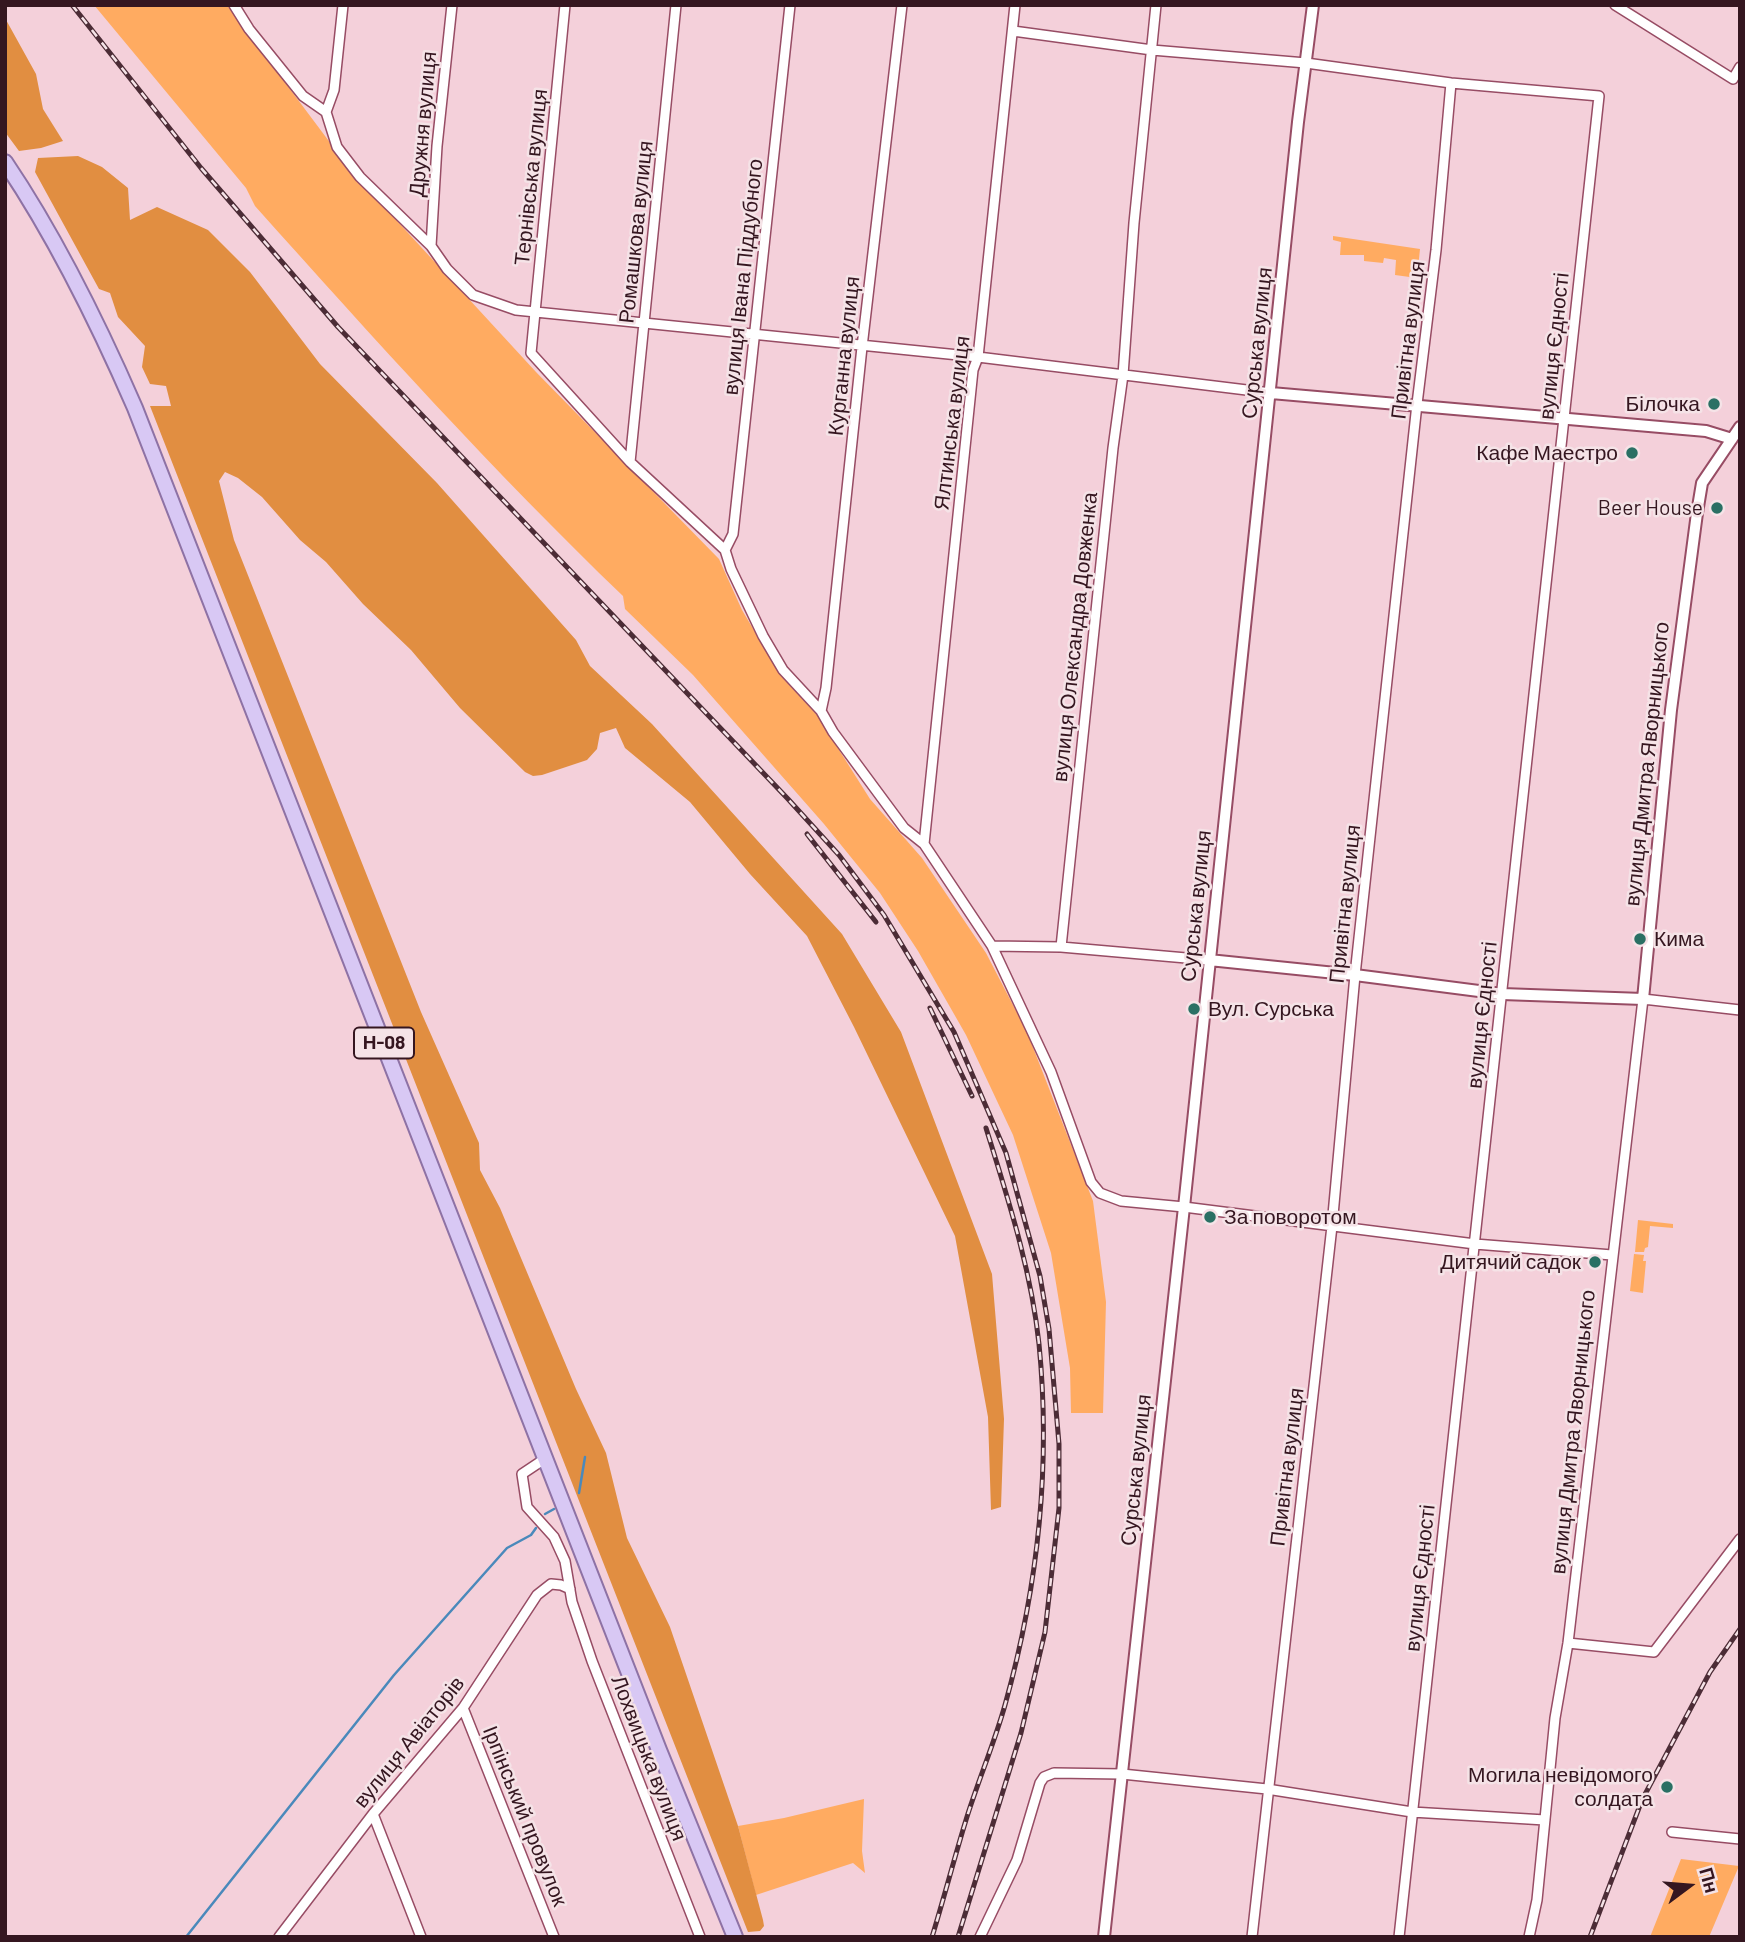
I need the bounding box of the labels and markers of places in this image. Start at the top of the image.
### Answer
place label: Білочка [1626,391,1700,417]
marker: Білочка [1706,396,1722,412]
place label: Кафе Маестро [1476,440,1618,466]
marker: Кафе Маестро [1624,445,1640,461]
place label: Beer House [1598,495,1703,521]
marker: Beer House [1709,500,1725,516]
place label: Кима [1654,926,1704,952]
marker: Кима [1632,931,1648,947]
place label: Вул. Сурська [1208,996,1334,1022]
marker: Вул. Сурська [1186,1001,1202,1017]
place label: За поворотом [1224,1204,1357,1230]
marker: За поворотом [1202,1209,1218,1225]
place label: Дитячий садок [1440,1249,1581,1275]
marker: Дитячий садок [1587,1254,1603,1270]
place label: Могила невідомого солдата [1468,1762,1653,1812]
marker: Могила невідомого солдата [1659,1779,1675,1795]

